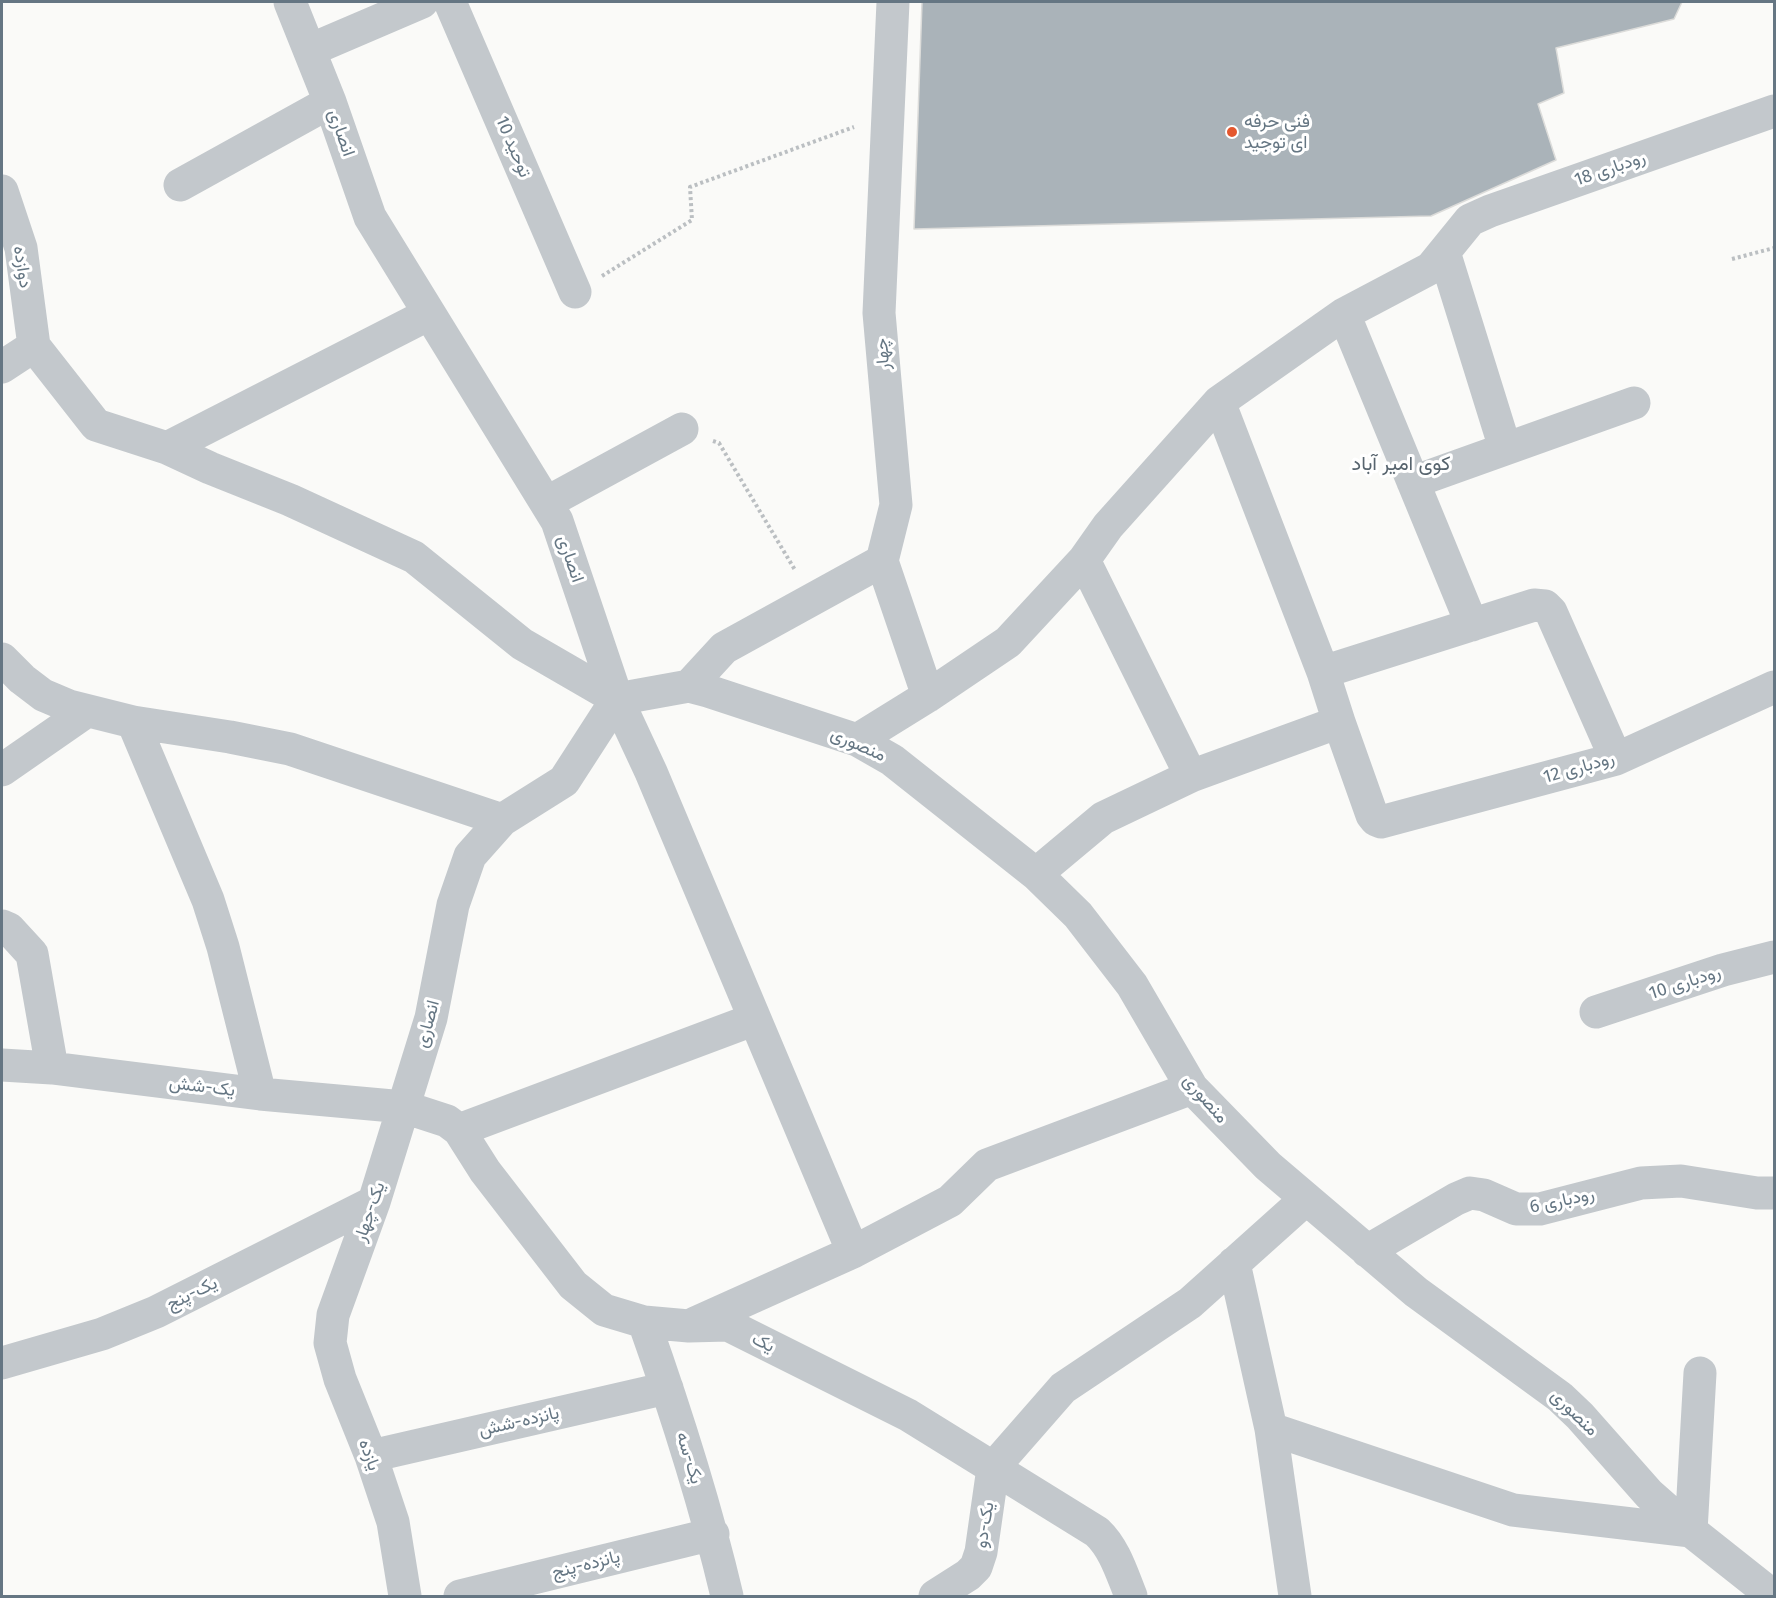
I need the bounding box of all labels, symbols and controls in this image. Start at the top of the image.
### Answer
street label: انصاری [323,107,359,159]
place label: فنی حرفه ای توجید [1244,111,1310,154]
street label: توحید 10 [490,113,536,181]
marker: فنی حرفه ای توجید [1225,125,1239,139]
street label: رودباری 18 [1572,147,1648,191]
street label: دوازده [8,244,36,290]
street label: چهار [871,337,895,371]
district label: کوی امیر آباد [1352,452,1450,476]
street label: انصاری [552,533,588,585]
street label: منصوری [827,723,889,767]
street label: رودباری 12 [1541,748,1617,788]
street label: رودباری 10 [1646,961,1724,1005]
street label: انصاری [411,998,445,1050]
street label: منصوری [1178,1070,1232,1128]
street label: یک-شش [168,1072,236,1102]
street label: یک-چهار [350,1179,390,1245]
street label: رودباری 6 [1528,1184,1596,1218]
street label: یک-پنج [163,1272,221,1316]
street label: یک [748,1328,778,1358]
street label: منصوری [1546,1385,1602,1441]
street label: پانزده-شش [477,1402,561,1442]
street label: یک-سه [671,1429,707,1487]
street label: یازده [353,1436,385,1474]
street label: یک-دو [971,1500,999,1550]
street label: پانزده-پنج [550,1546,622,1584]

